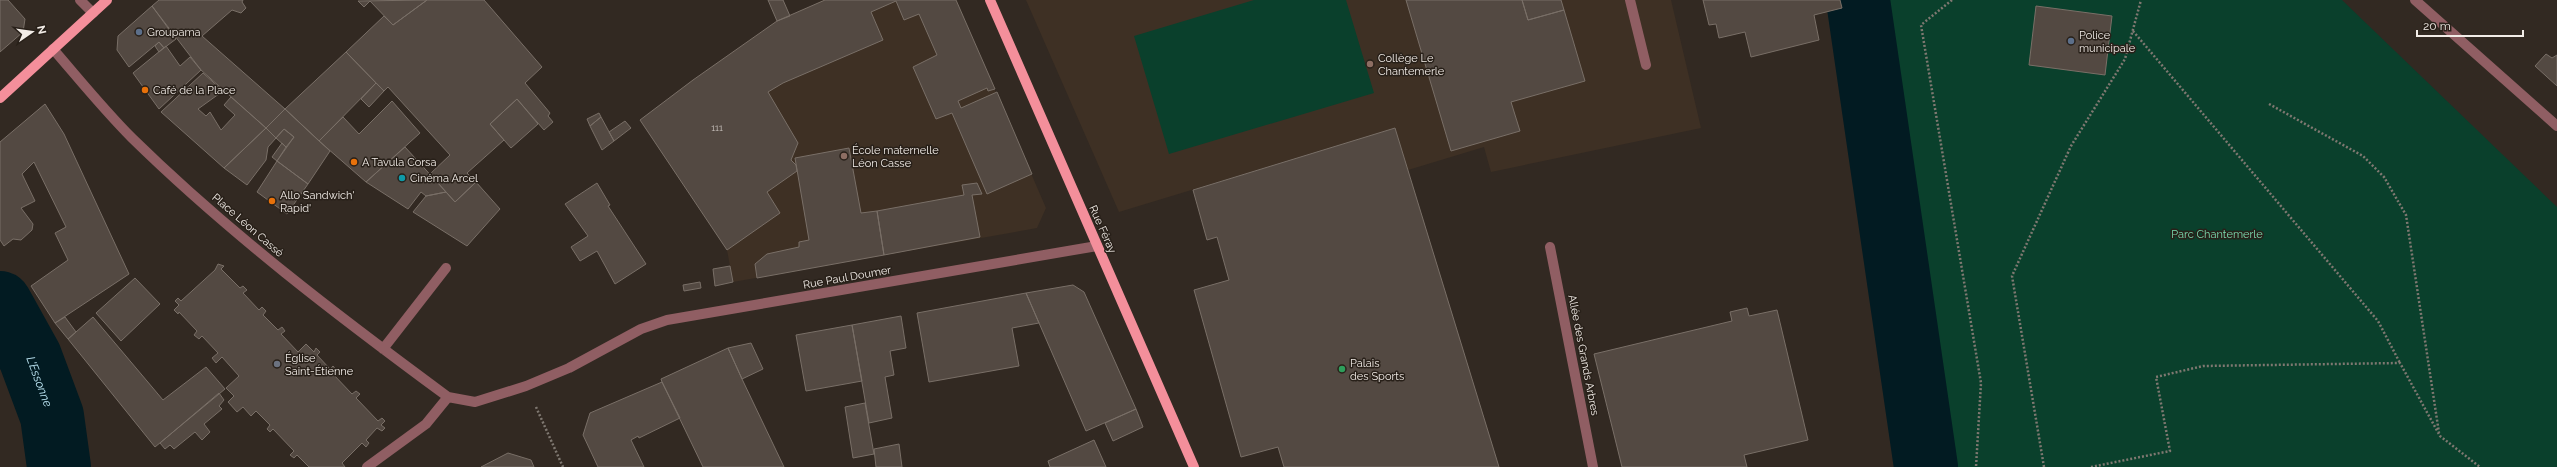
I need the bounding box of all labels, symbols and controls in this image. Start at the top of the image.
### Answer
north arrow [12,12,52,52]
scale bar [2417,12,2523,38]
text: 20 m [2423,19,2451,33]
text: N [34,24,49,35]
place label: Groupama [147,26,201,39]
marker: Groupama [134,27,144,37]
place label: Police municipale [2079,29,2136,55]
marker: Police municipale [2066,36,2076,46]
place label: Collège Le Chantemerle [1378,52,1445,78]
marker: Collège Le Chantemerle [1365,59,1375,69]
place label: Café de la Place [153,84,236,97]
marker: Café de la Place [140,85,150,95]
house number: 111 [711,123,723,133]
place label: École maternelle Léon Casse [852,143,939,170]
marker: École maternelle Léon Casse [839,151,849,161]
place label: A Tavula Corsa [362,156,436,169]
marker: A Tavula Corsa [349,157,359,167]
place label: Cinéma Arcel [410,172,478,185]
marker: Cinéma Arcel [397,173,407,183]
place label: Allo Sandwich' Rapid' [280,189,355,215]
street label: Place Léon Cassé [209,191,286,260]
marker: Allo Sandwich' Rapid' [267,196,277,206]
street label: Rue Féray [1086,203,1119,255]
park label: Parc Chantemerle [2171,228,2263,241]
street label: Rue Paul Doumer [802,263,892,292]
street label: Allée des Grands Arbres [1565,294,1602,417]
place label: Église Saint-Étienne [285,351,354,378]
water label: L'Essonne [23,354,55,409]
place label: Palais des Sports [1350,357,1404,383]
marker: Église Saint-Étienne [272,359,282,369]
marker: Palais des Sports [1337,364,1347,374]

